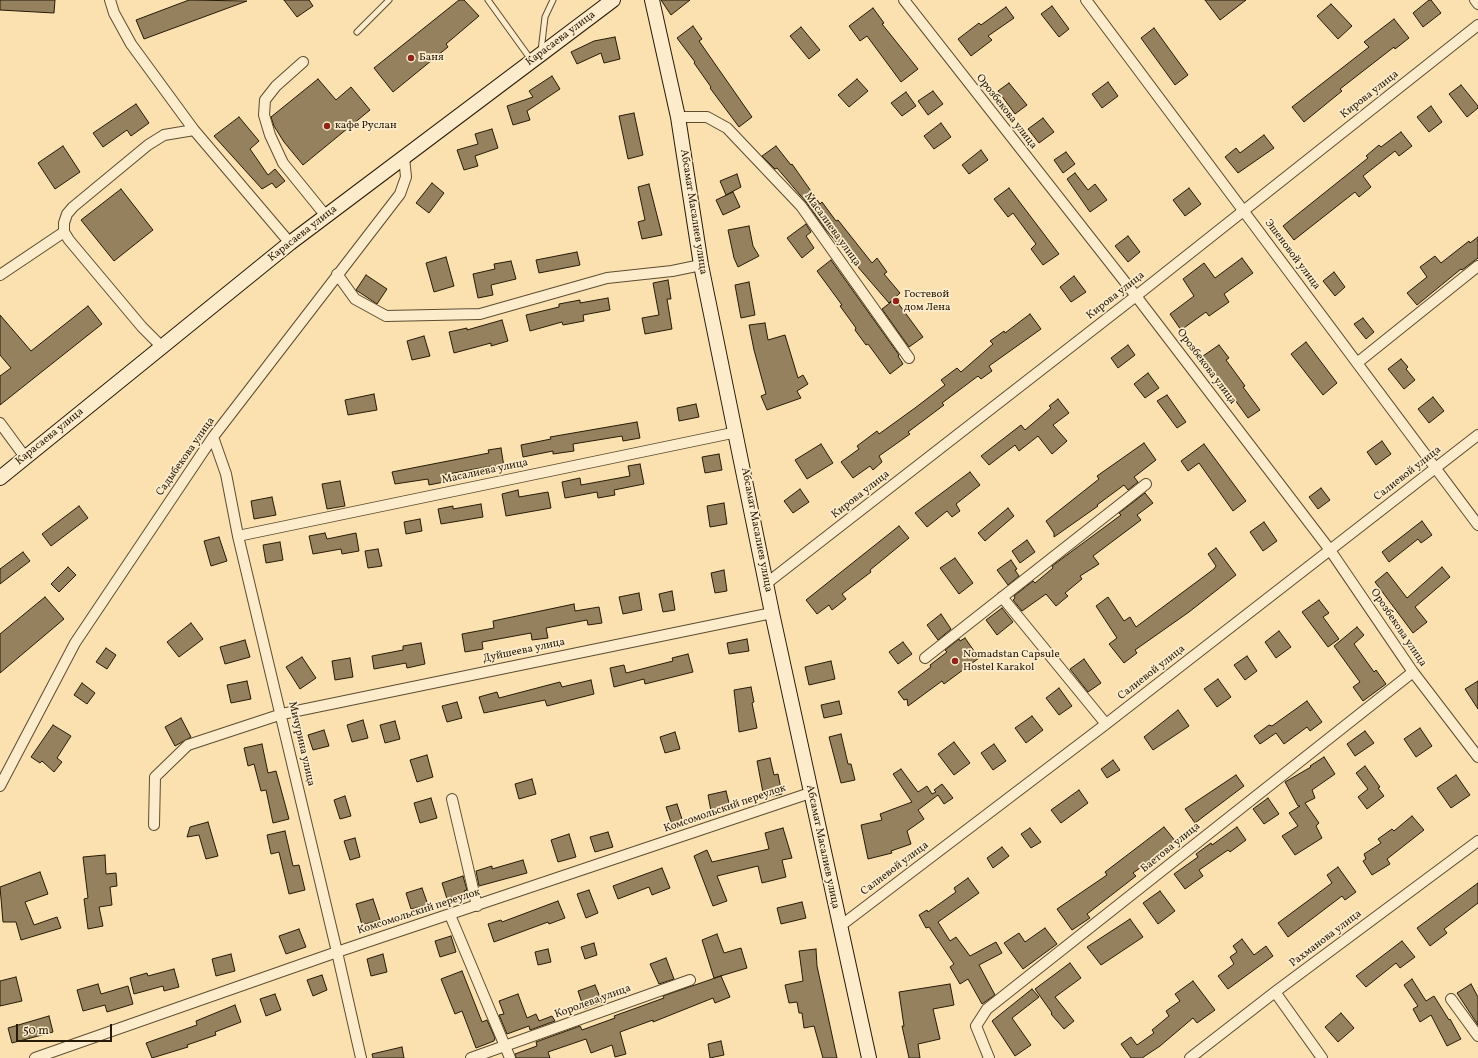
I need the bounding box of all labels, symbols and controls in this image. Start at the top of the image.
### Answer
street label: Карасаева улица [524,8,598,70]
place label: Баня [419,51,444,65]
marker: Баня [406,53,416,63]
street label: Кирова улица [1338,68,1402,122]
street label: Орозбекова улица [973,72,1039,152]
place label: кафе Руслан [335,119,397,133]
marker: кафе Руслан [322,121,332,131]
street label: Абсамат Масалиев улица [677,148,709,276]
street label: Масалиева улица [801,191,863,269]
street label: Карасаева улица [266,203,340,265]
street label: Эшеновой улица [1261,217,1323,293]
street label: Кирова улица [1084,269,1148,323]
place label: Гостевой дом Лена [904,288,950,314]
marker: Гостевой дом Лена [891,296,901,306]
street label: Орозбекова улица [1173,327,1239,407]
street label: Карасаева улица [13,405,87,469]
street label: Садыбекова улица [154,415,218,499]
street label: Салиевой улица [1372,444,1444,504]
street label: Масалиева улица [441,456,529,488]
street label: Абсамат Масалиев улица [737,467,775,593]
street label: Кирова улица [829,468,893,522]
street label: Орозбекова улица [1367,586,1429,670]
street label: Дуйшеева улица [482,636,566,666]
street label: Салиевой улица [1116,643,1188,703]
place label: Nomadstan Capsule Hostel Karakol [963,648,1060,674]
marker: Nomadstan Capsule Hostel Karakol [950,656,960,666]
street label: Мичурина улица [285,700,317,788]
street label: Комсомольский переулок [662,782,788,836]
street label: Абсамат Масалиев улица [802,784,842,910]
street label: Баетова улица [1139,820,1203,876]
street label: Салиевой улица [858,839,932,899]
street label: Комсомольский переулок [356,886,482,938]
street label: Рахманова улица [1287,908,1365,970]
street label: Королева улица [553,982,633,1022]
scale bar [18,1016,114,1042]
text: 50 m [23,1023,49,1039]

